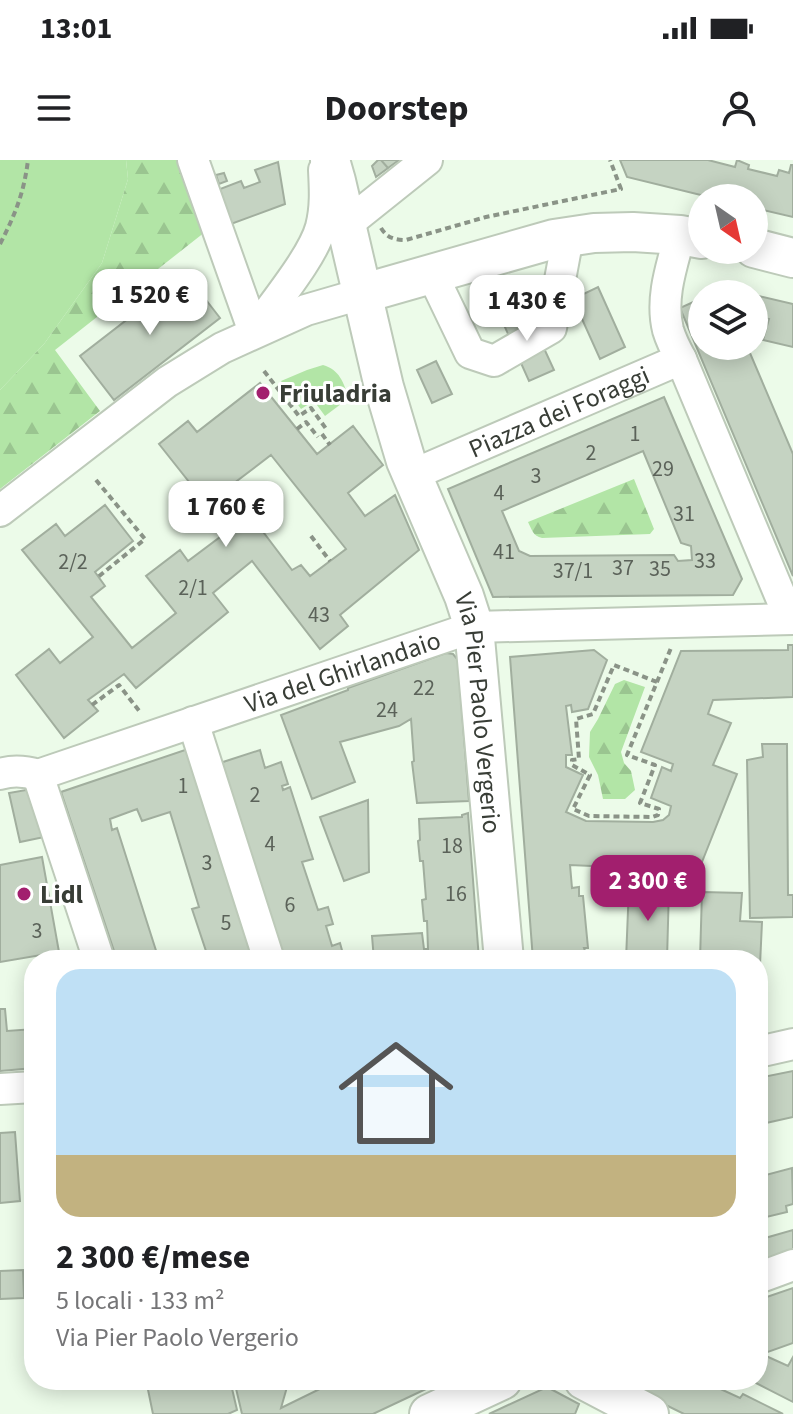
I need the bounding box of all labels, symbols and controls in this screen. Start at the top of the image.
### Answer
text: 13:01 [40,7,112,50]
text: Doorstep [324,83,469,134]
icon: menu [32,86,76,130]
icon: person [717,86,761,130]
north arrow [688,184,768,264]
map controls [688,184,768,360]
pin: 1 520 € [76,269,224,337]
pin: 1 430 € [453,275,601,343]
text: 1 520 € [110,276,190,313]
button: layers [688,280,768,360]
text: 1 430 € [487,282,567,319]
street label: Piazza dei Foraggi [463,357,655,467]
place label: Friuladria [279,375,392,412]
marker: Friuladria [254,384,272,402]
house number: 1 [630,418,640,450]
house number: 2 [586,437,596,469]
house number: 29 [652,453,674,485]
house number: 3 [531,460,541,492]
house number: 4 [494,477,505,509]
pin: 1 760 € [152,481,300,549]
text: 1 760 € [186,488,266,525]
house number: 31 [673,498,695,530]
house number: 41 [493,536,515,568]
house number: 33 [694,545,716,577]
house number: 2/2 [58,546,88,578]
house number: 37 [612,552,634,584]
house number: 35 [649,553,671,585]
house number: 37/1 [553,555,593,587]
house number: 2/1 [178,572,208,604]
street label: Via Pier Paolo Vergerio [445,588,511,835]
house number: 43 [308,599,330,631]
street label: Via del Ghirlandaio [240,622,446,723]
house number: 22 [413,672,435,704]
house number: 24 [376,694,398,726]
house number: 1 [178,770,188,802]
house number: 2 [250,779,260,811]
house number: 4 [265,828,276,860]
house number: 18 [441,830,463,862]
house number: 3 [202,847,212,879]
pin: 2 300 € [574,855,722,923]
text: 2 300 € [608,862,688,899]
place label: Lidl [40,876,84,913]
house number: 16 [445,878,467,910]
marker: Lidl [15,885,33,903]
house number: 6 [285,889,296,921]
house number: 5 [221,907,231,939]
house number: 3 [32,915,42,947]
icon: home [324,1021,468,1165]
text: 2 300 €/mese [56,1233,250,1282]
text: 5 locali · 133 m² [56,1282,225,1319]
text: Via Pier Paolo Vergerio [56,1319,299,1356]

